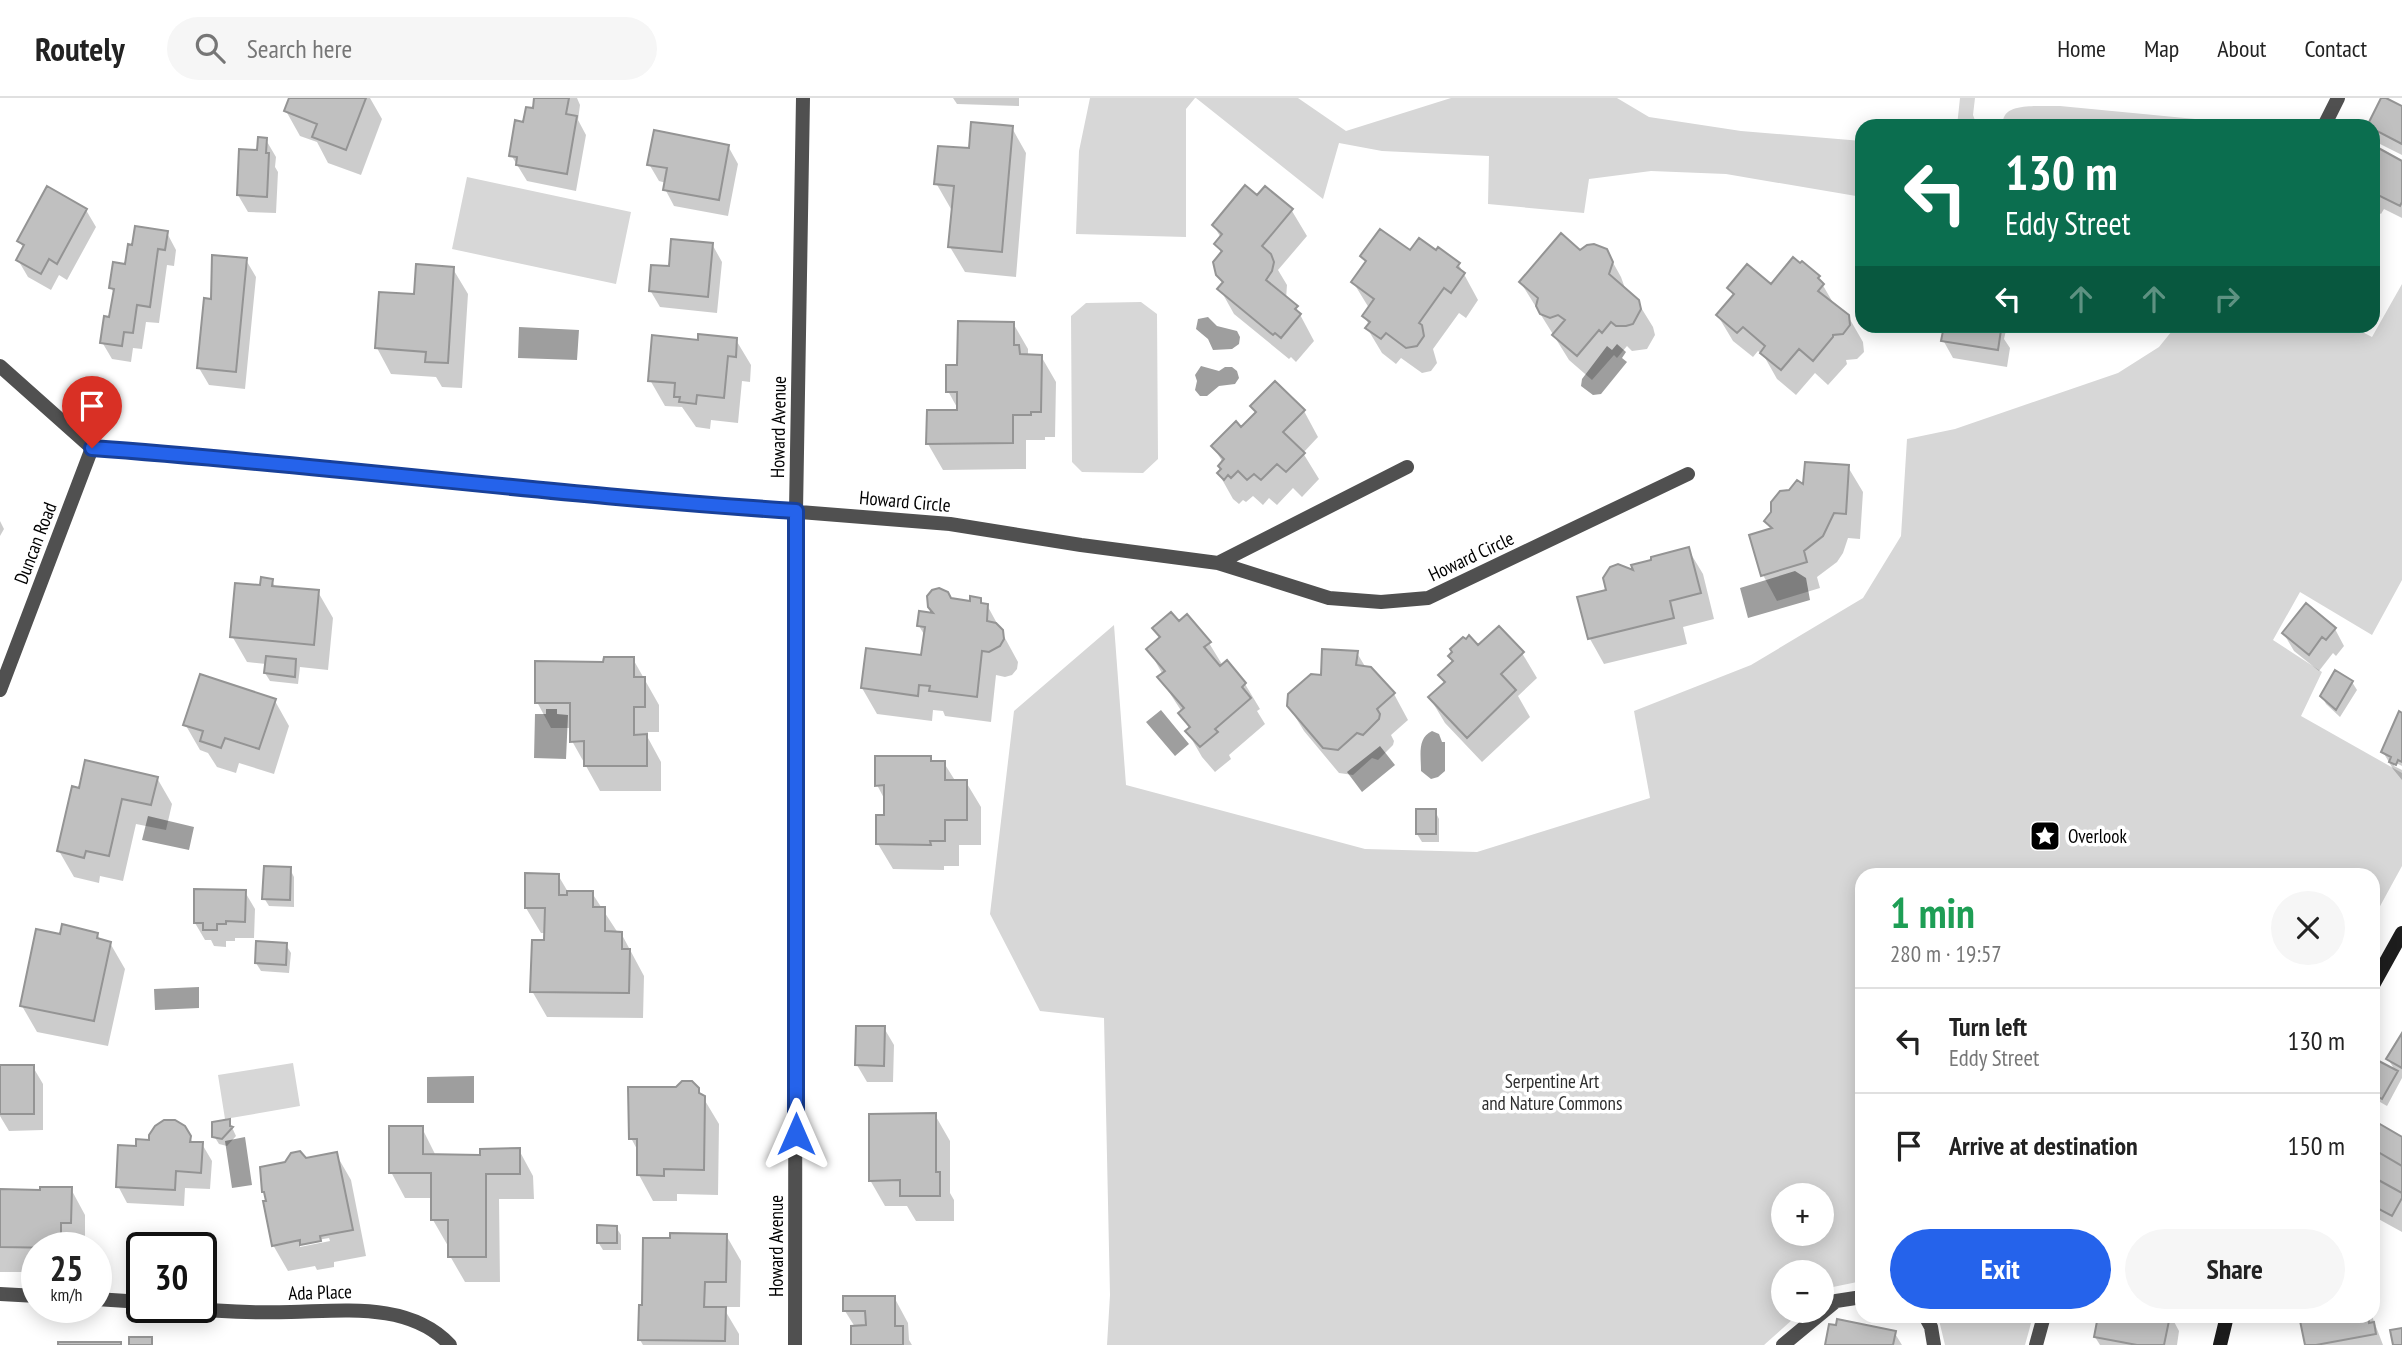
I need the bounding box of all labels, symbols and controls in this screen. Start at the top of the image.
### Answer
search box [167,17,657,80]
text: Routely [35,27,125,70]
icon: search [191,29,229,67]
text: Search here [247,32,352,65]
text: Home [2057,33,2106,64]
text: Map [2144,33,2179,64]
text: About [2217,33,2266,64]
text: Contact [2304,33,2367,64]
text: 130 m [2005,140,2118,204]
icon: left [1890,147,1981,238]
text: Eddy Street [2005,202,2131,244]
icon: left [1989,280,2027,318]
icon: ahead [2062,280,2100,318]
icon: ahead [2135,280,2173,318]
icon: right [2208,280,2246,318]
pin [62,376,122,448]
street label: Howard Avenue [765,376,791,478]
icon: arrive [73,387,111,425]
street label: Howard Circle [858,485,952,517]
street label: Duncan Road [8,499,62,587]
street label: Howard Circle [1424,526,1518,586]
place icon: Overlook [2028,819,2062,853]
place label: Overlook [2068,824,2127,848]
text: 1 min [1890,885,1975,940]
button: close [2271,891,2345,965]
text: 280 m · 19:57 [1890,939,2002,968]
text: Turn left [1949,1010,2027,1043]
icon: left [1890,1022,1928,1060]
text: 130 m [2287,1024,2345,1057]
text: Eddy Street [1949,1043,2039,1072]
park label: Serpentine Art and Nature Commons [1482,1069,1622,1115]
position arrow [759,1097,833,1171]
icon: arrive [1890,1127,1928,1165]
text: Arrive at destination [1949,1129,2138,1162]
text: 150 m [2287,1129,2345,1162]
map controls [1771,1183,1834,1323]
button: + [1771,1183,1834,1246]
street label: Howard Avenue [764,1195,788,1297]
button: Exit [1890,1229,2111,1309]
button: Share [2125,1229,2345,1309]
speed limit sign: 30 [126,1232,217,1323]
text: 25 [50,1245,83,1291]
button: − [1771,1260,1834,1323]
street label: Ada Place [288,1279,352,1305]
text: km/h [51,1283,82,1306]

